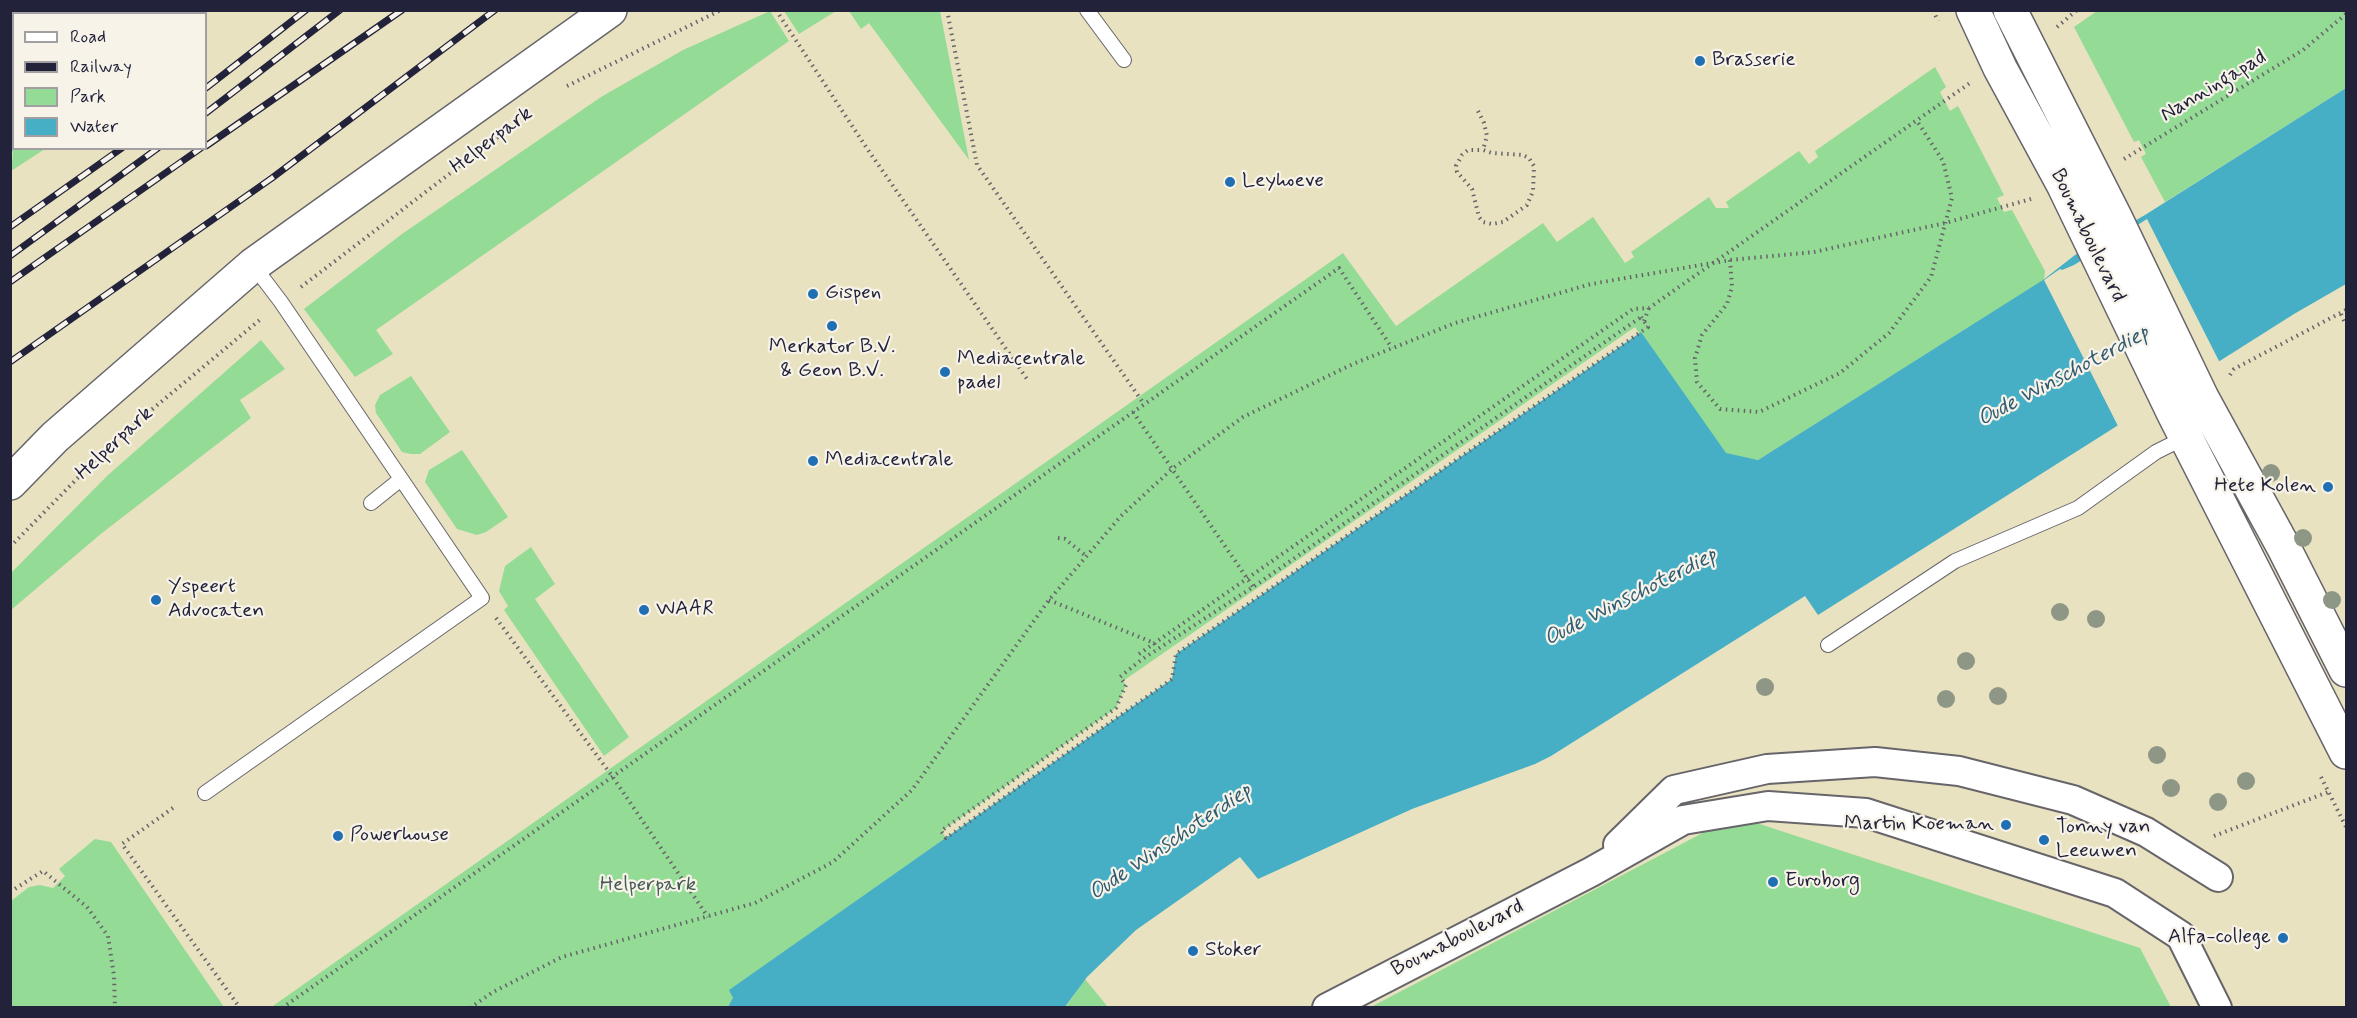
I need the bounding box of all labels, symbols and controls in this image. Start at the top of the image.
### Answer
legend [12,12,207,150]
text: Road [70,25,106,49]
street label: Nanningapad [2156,46,2272,128]
place label: Brasserie [1712,48,1796,74]
marker: Brasserie [1693,54,1707,68]
text: Railway [70,55,132,79]
text: Park [70,85,106,109]
street label: Helperpark [446,102,538,180]
text: Water [70,115,118,139]
street label: Boumaboulevard [2044,165,2130,307]
place label: Leyhoeve [1242,169,1324,195]
marker: Leyhoeve [1223,175,1237,189]
place label: Gispen [825,281,881,307]
marker: Gispen [806,287,820,301]
marker: Merkator B.V. & Geon B.V. [825,319,839,333]
water label: Oude Winschoterdiep [1974,321,2154,433]
place label: Merkator B.V. & Geon B.V. [769,335,895,385]
place label: Mediacentrale padel [957,347,1085,397]
marker: Mediacentrale padel [938,365,952,379]
street label: Helperpark [71,402,159,486]
place label: Mediacentrale [825,448,953,474]
marker: Mediacentrale [806,454,820,468]
place label: Hete Kolen [2214,474,2316,500]
marker: Hete Kolen [2321,480,2335,494]
water label: Oude Winschoterdiep [1540,543,1722,653]
place label: Yspeert Advocaten [168,575,264,625]
marker: Yspeert Advocaten [149,593,163,607]
place label: WAAR [656,597,714,623]
marker: WAAR [637,603,651,617]
water label: Oude Winschoterdiep [1085,779,1257,907]
place label: Martin Koeman [1844,812,1994,838]
place label: Tonny van Leeuwen [2056,815,2151,865]
marker: Martin Koeman [1999,818,2013,832]
place label: Powerhouse [350,823,449,849]
marker: Powerhouse [331,829,345,843]
marker: Tonny van Leeuwen [2037,833,2051,847]
place label: Euroborg [1785,869,1860,895]
park label: Helperpark [600,873,696,899]
marker: Euroborg [1766,875,1780,889]
street label: Boumaboulevard [1388,895,1528,983]
place label: Alfa-college [2168,925,2271,951]
marker: Alfa-college [2276,931,2290,945]
place label: Stoker [1205,938,1262,964]
marker: Stoker [1186,944,1200,958]

